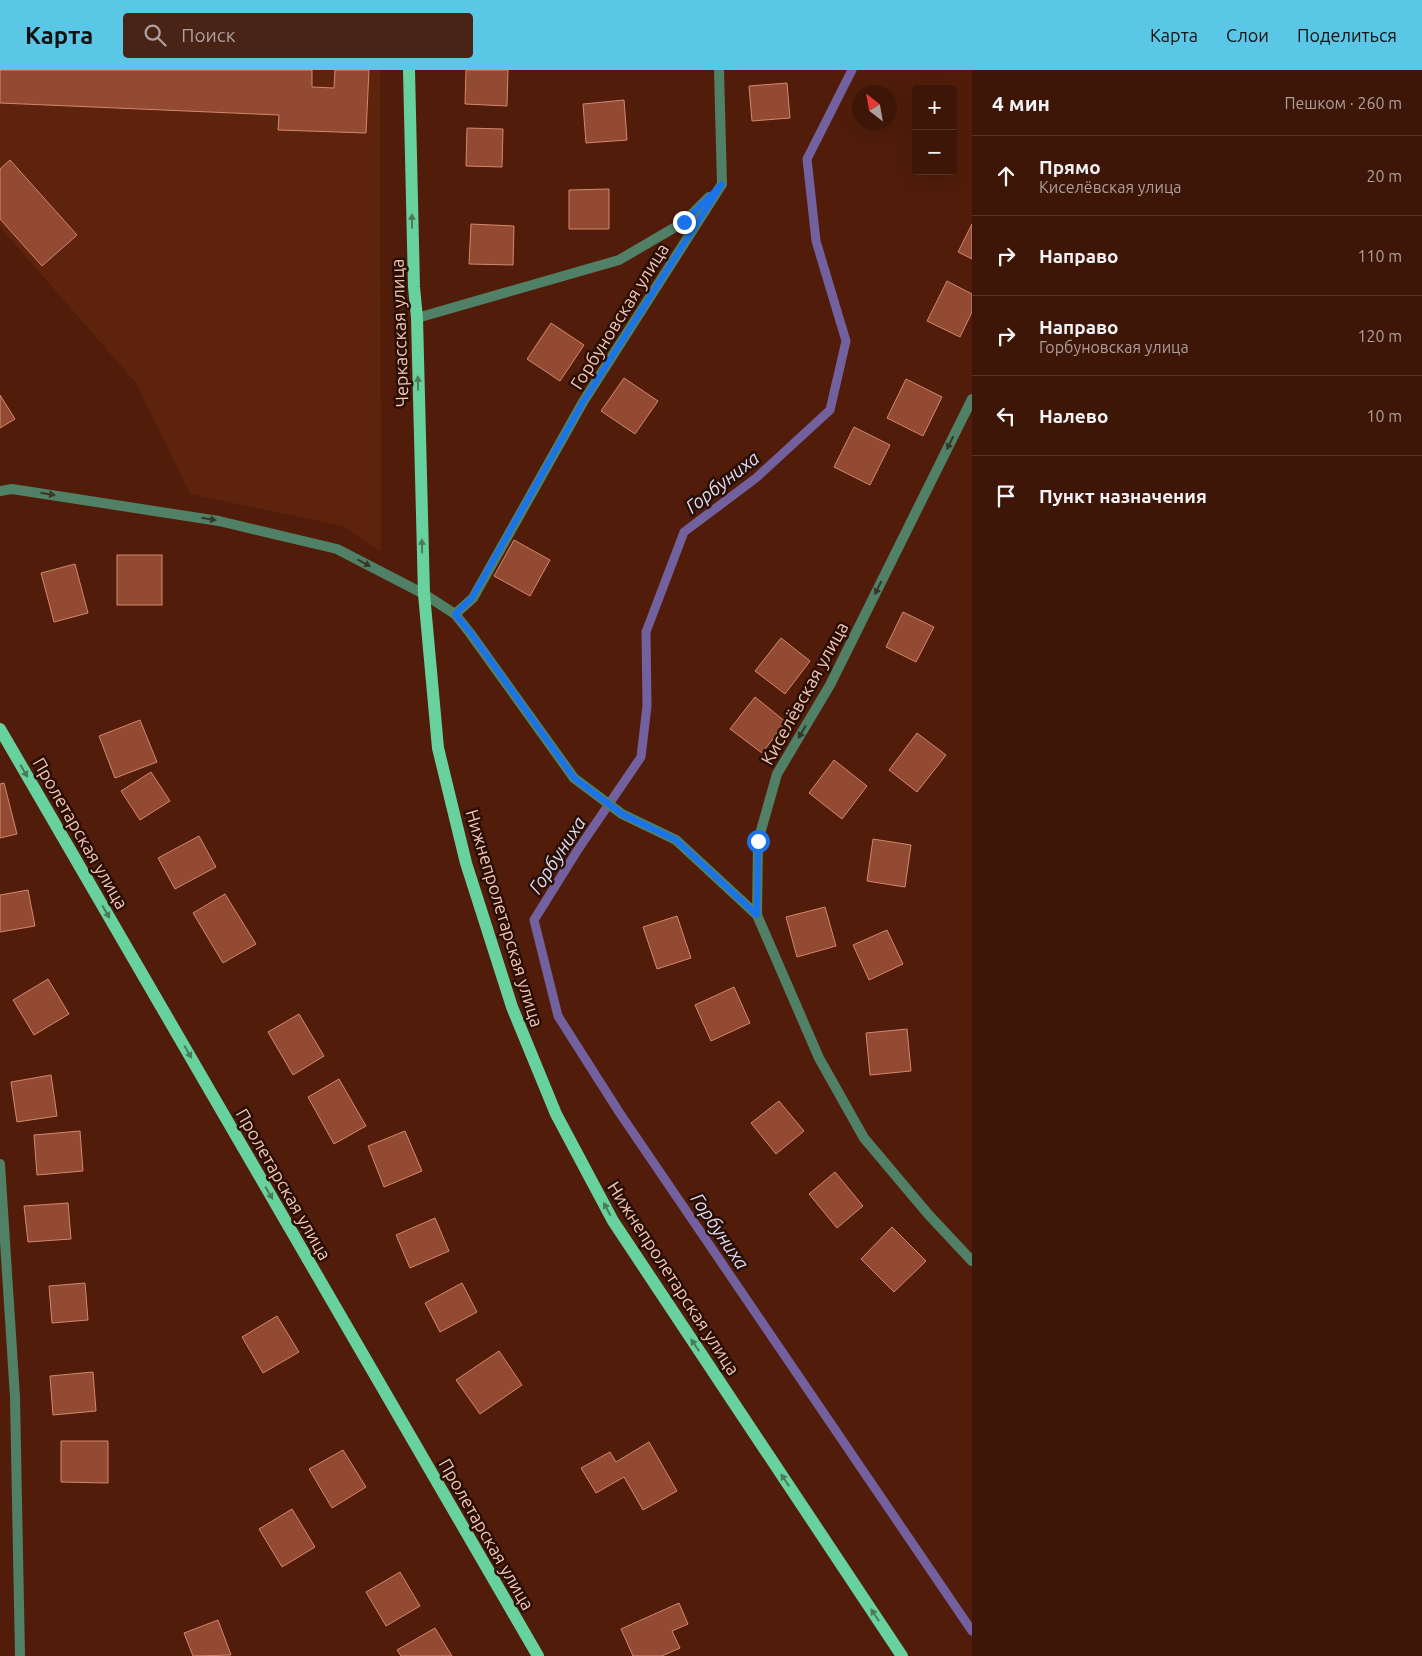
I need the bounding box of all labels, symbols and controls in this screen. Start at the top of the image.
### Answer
search box [123,13,473,58]
icon: search [141,21,169,49]
text: Карта [25,22,93,49]
text: Поиск [181,24,235,46]
text: Карта [1150,25,1198,45]
text: Слои [1226,25,1269,45]
text: Поделиться [1297,25,1397,45]
north arrow [852,85,897,130]
map controls [912,85,957,175]
button: + [912,85,957,130]
text: 4 мин [992,91,1050,115]
text: Пешком · 260 m [1284,94,1402,112]
button: − [912,130,957,175]
text: Прямо [1039,156,1101,178]
icon: ahead [992,162,1020,190]
text: 20 m [1366,167,1402,185]
text: Киселёвская улица [1039,178,1181,196]
route end [673,211,696,234]
one-way arrow [408,213,416,229]
street label: Горбуновская улица [566,239,672,393]
icon: right [992,242,1020,270]
text: Направо [1039,245,1119,267]
text: 110 m [1357,247,1402,265]
street label: Черкасская улица [386,258,412,408]
text: Направо [1039,316,1119,338]
icon: right [992,322,1020,350]
text: 120 m [1357,327,1402,345]
text: Горбуновская улица [1039,338,1189,356]
one-way arrow [414,375,422,391]
icon: left [992,402,1020,430]
text: Налево [1039,405,1108,427]
text: 10 m [1366,407,1402,425]
one-way arrow [946,435,954,450]
water label: Горбуниха [681,446,763,518]
icon: arrive [992,482,1020,510]
text: Пункт назначения [1039,485,1207,507]
one-way arrow [40,491,56,499]
one-way arrow [201,515,217,523]
one-way arrow [418,537,426,553]
one-way arrow [357,559,371,567]
one-way arrow [874,581,882,595]
street label: Киселёвская улица [756,618,852,768]
one-way arrow [798,725,807,738]
street label: Пролетарская улица [29,754,133,912]
one-way arrow [20,764,29,778]
street label: Нижнепролетарская улица [462,807,548,1029]
water label: Горбуниха [524,812,590,898]
route start [747,830,770,853]
one-way arrow [102,904,110,919]
one-way arrow [183,1046,192,1059]
street label: Пролетарская улица [232,1105,336,1263]
street label: Нижнепролетарская улица [604,1178,744,1378]
one-way arrow [265,1185,273,1200]
water label: Горбуниха [686,1189,754,1273]
one-way arrow [602,1202,611,1215]
one-way arrow [691,1338,700,1351]
street label: Пролетарская улица [435,1455,539,1613]
one-way arrow [781,1473,790,1487]
one-way arrow [871,1609,880,1622]

